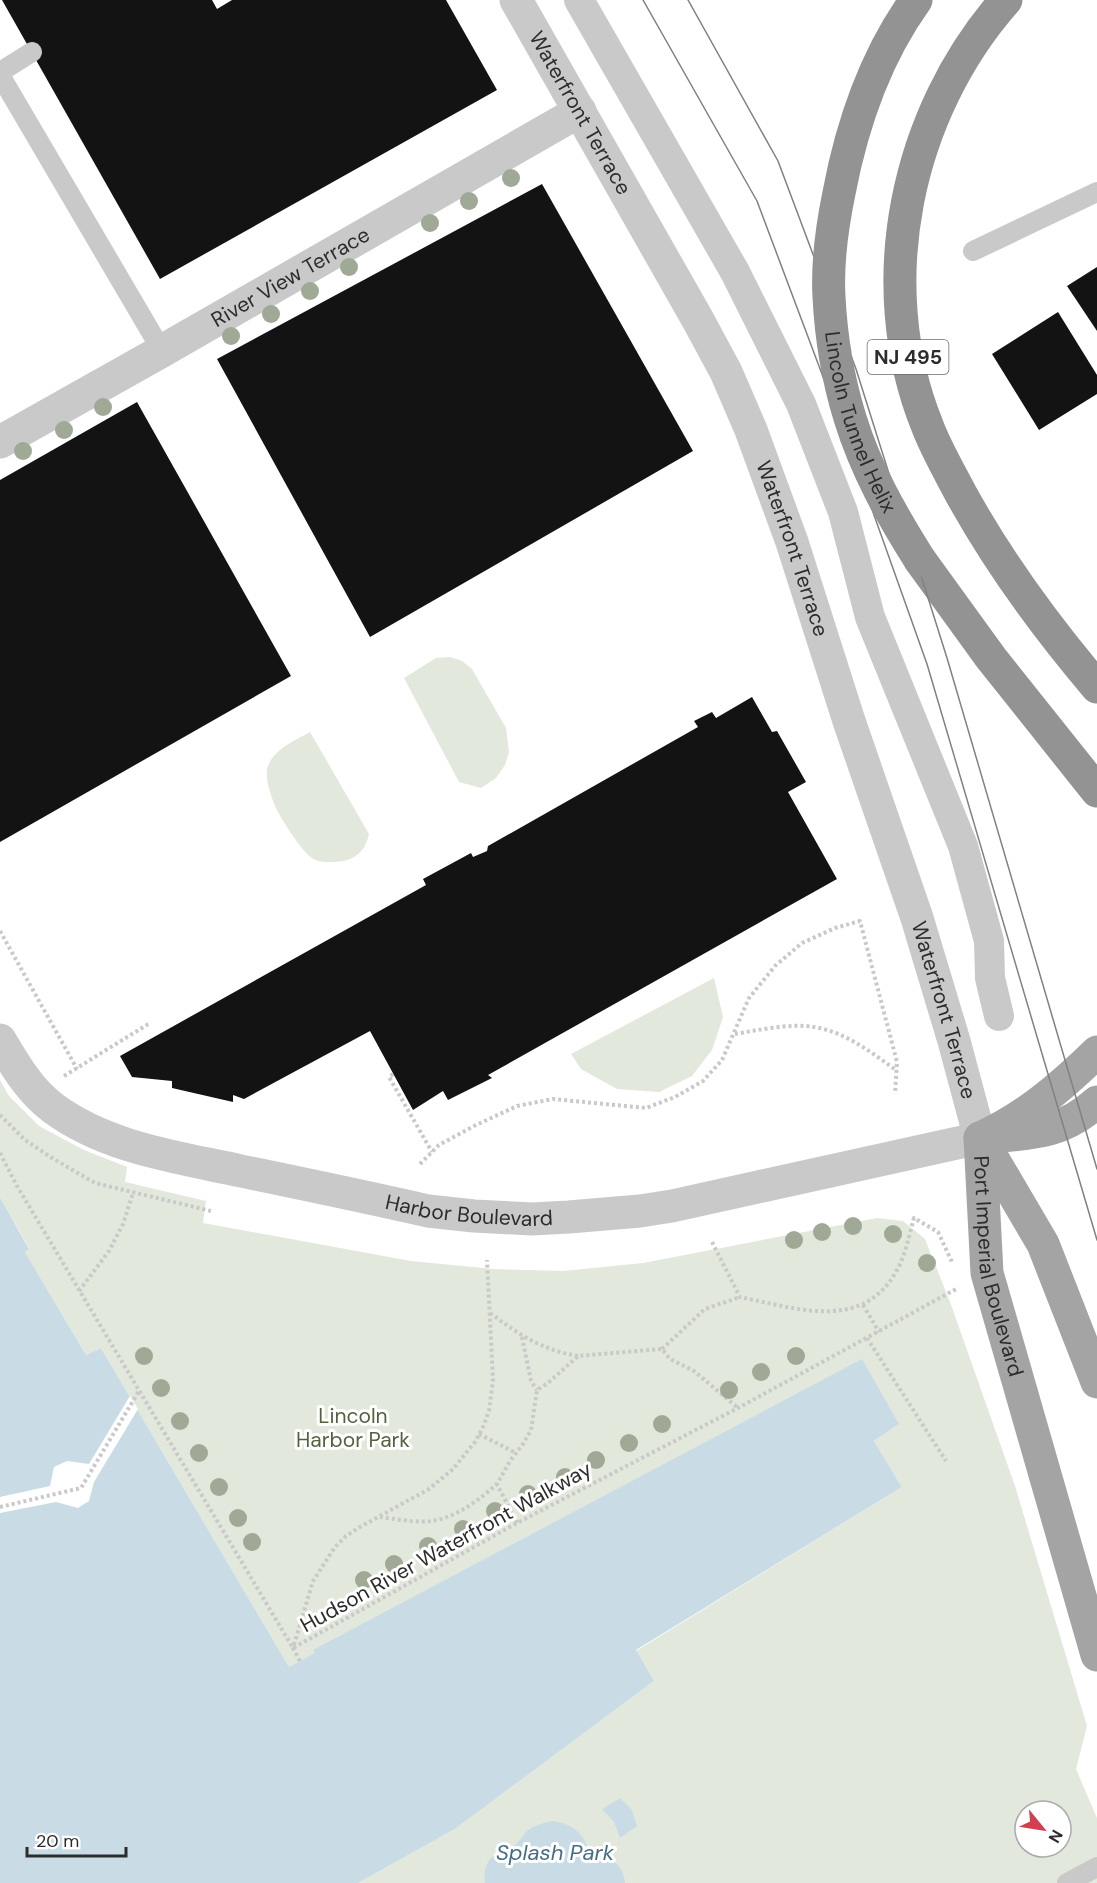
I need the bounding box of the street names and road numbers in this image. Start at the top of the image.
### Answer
street label: Waterfront Terrace [523,26,638,200]
street label: River View Terrace [206,221,375,334]
street label: Lincoln Tunnel Helix [818,330,903,518]
road number: NJ 495 [868,340,948,374]
street label: Waterfront Terrace [749,457,835,640]
street label: Waterfront Terrace [905,918,983,1102]
street label: Port Imperial Boulevard [967,1155,1030,1380]
street label: Harbor Boulevard [383,1188,554,1233]
street label: Hudson River Waterfront Walkway [295,1455,597,1639]

